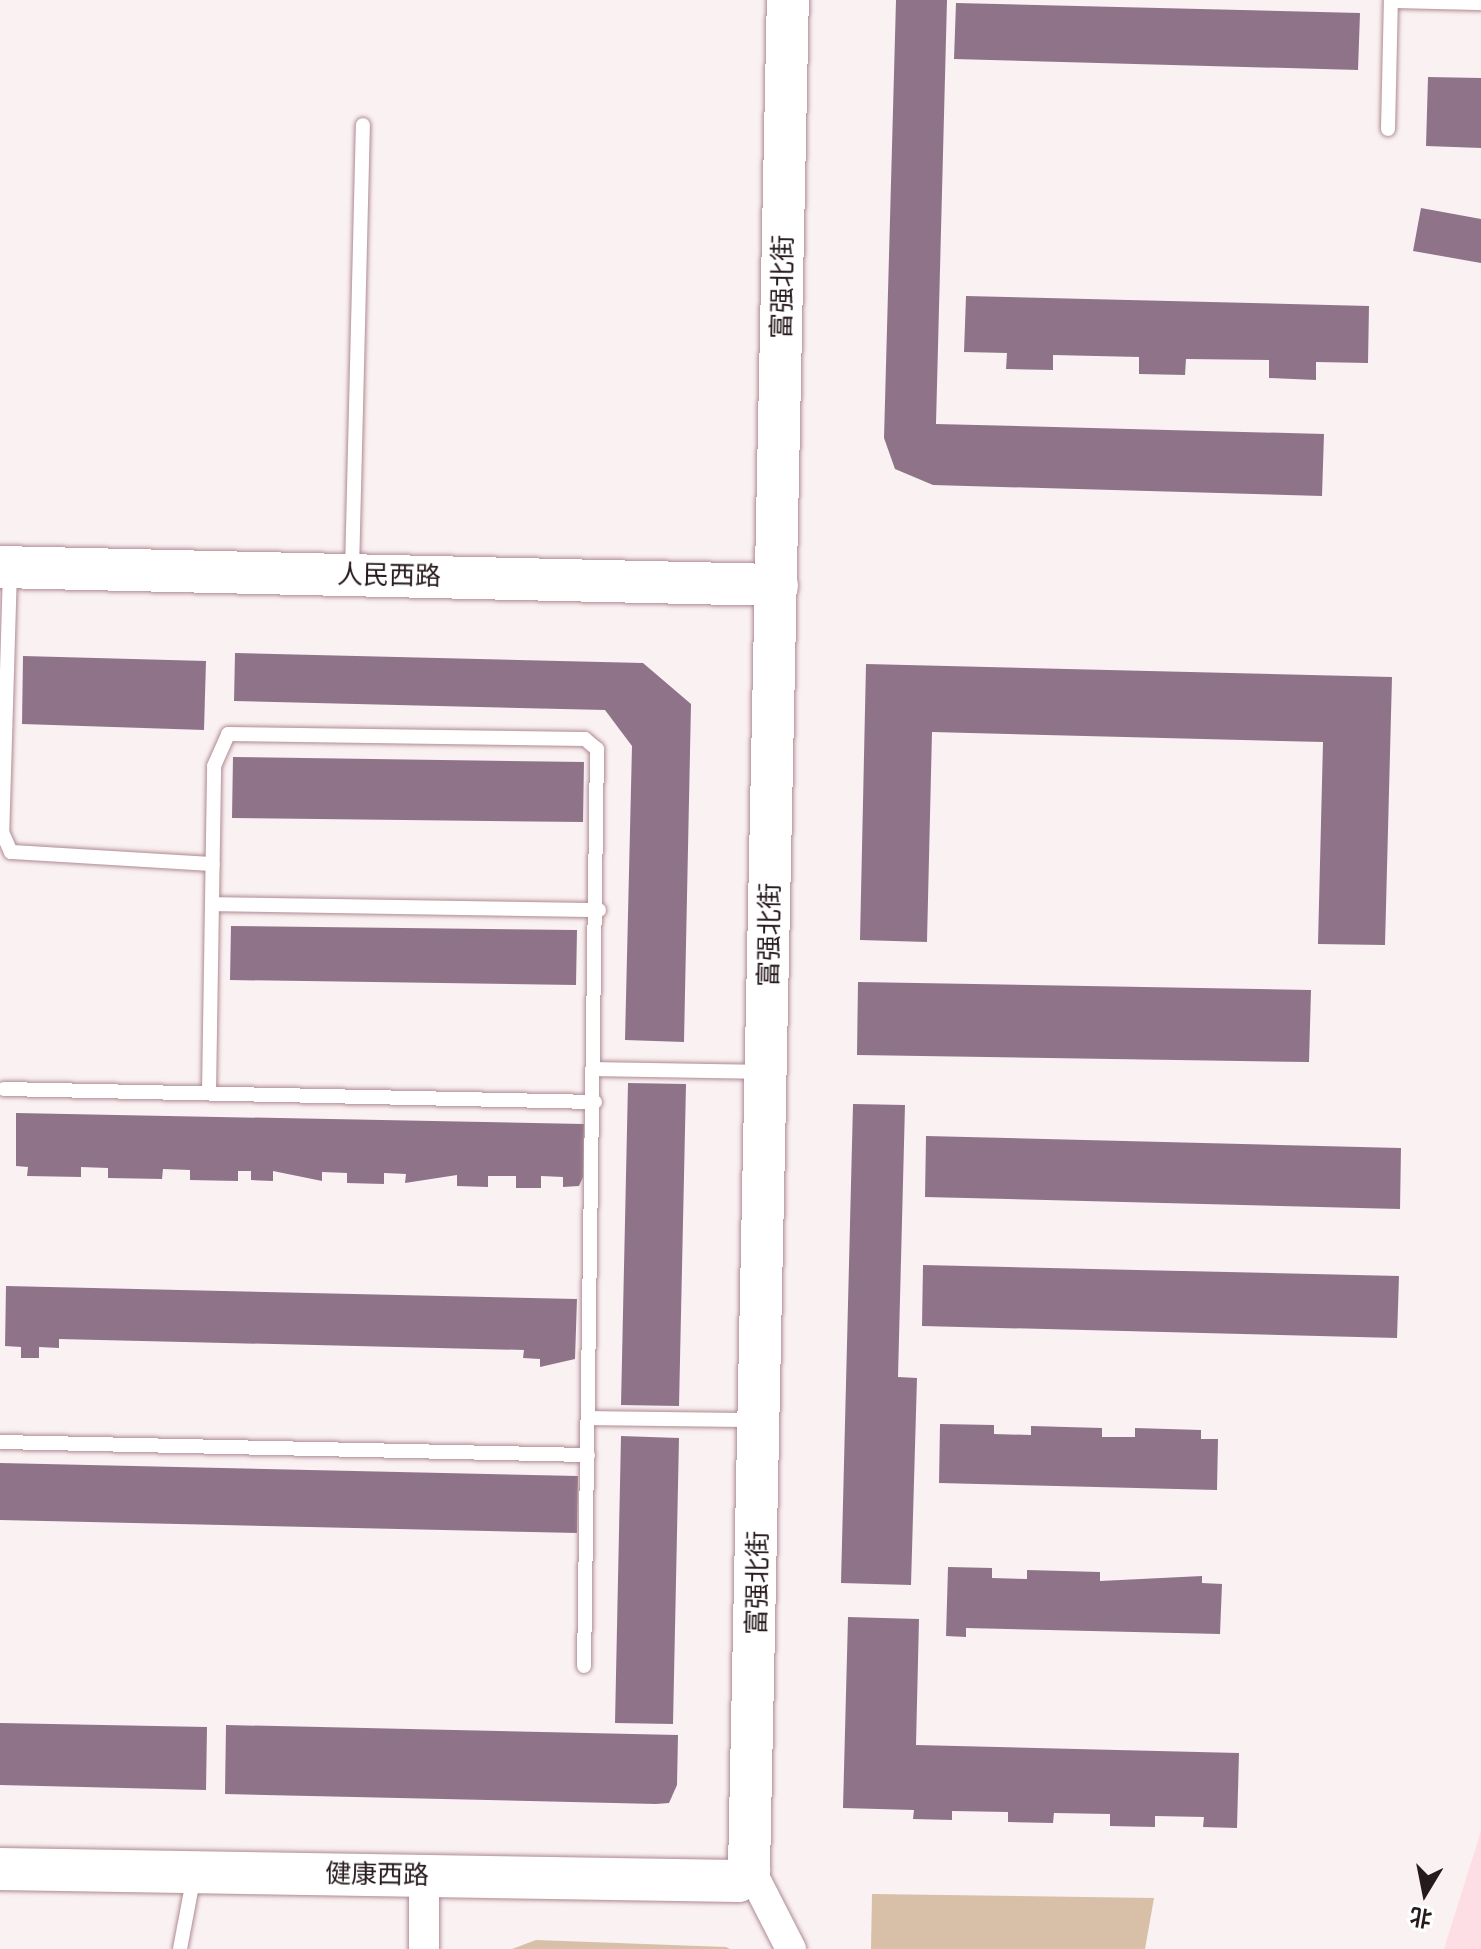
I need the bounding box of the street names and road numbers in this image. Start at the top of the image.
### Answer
street label: 富强北街 [766,235,800,339]
street label: 人民西路 [337,559,441,593]
street label: 富强北街 [753,883,787,987]
street label: 富强北街 [741,1531,775,1635]
street label: 健康西路 [325,1858,429,1892]

